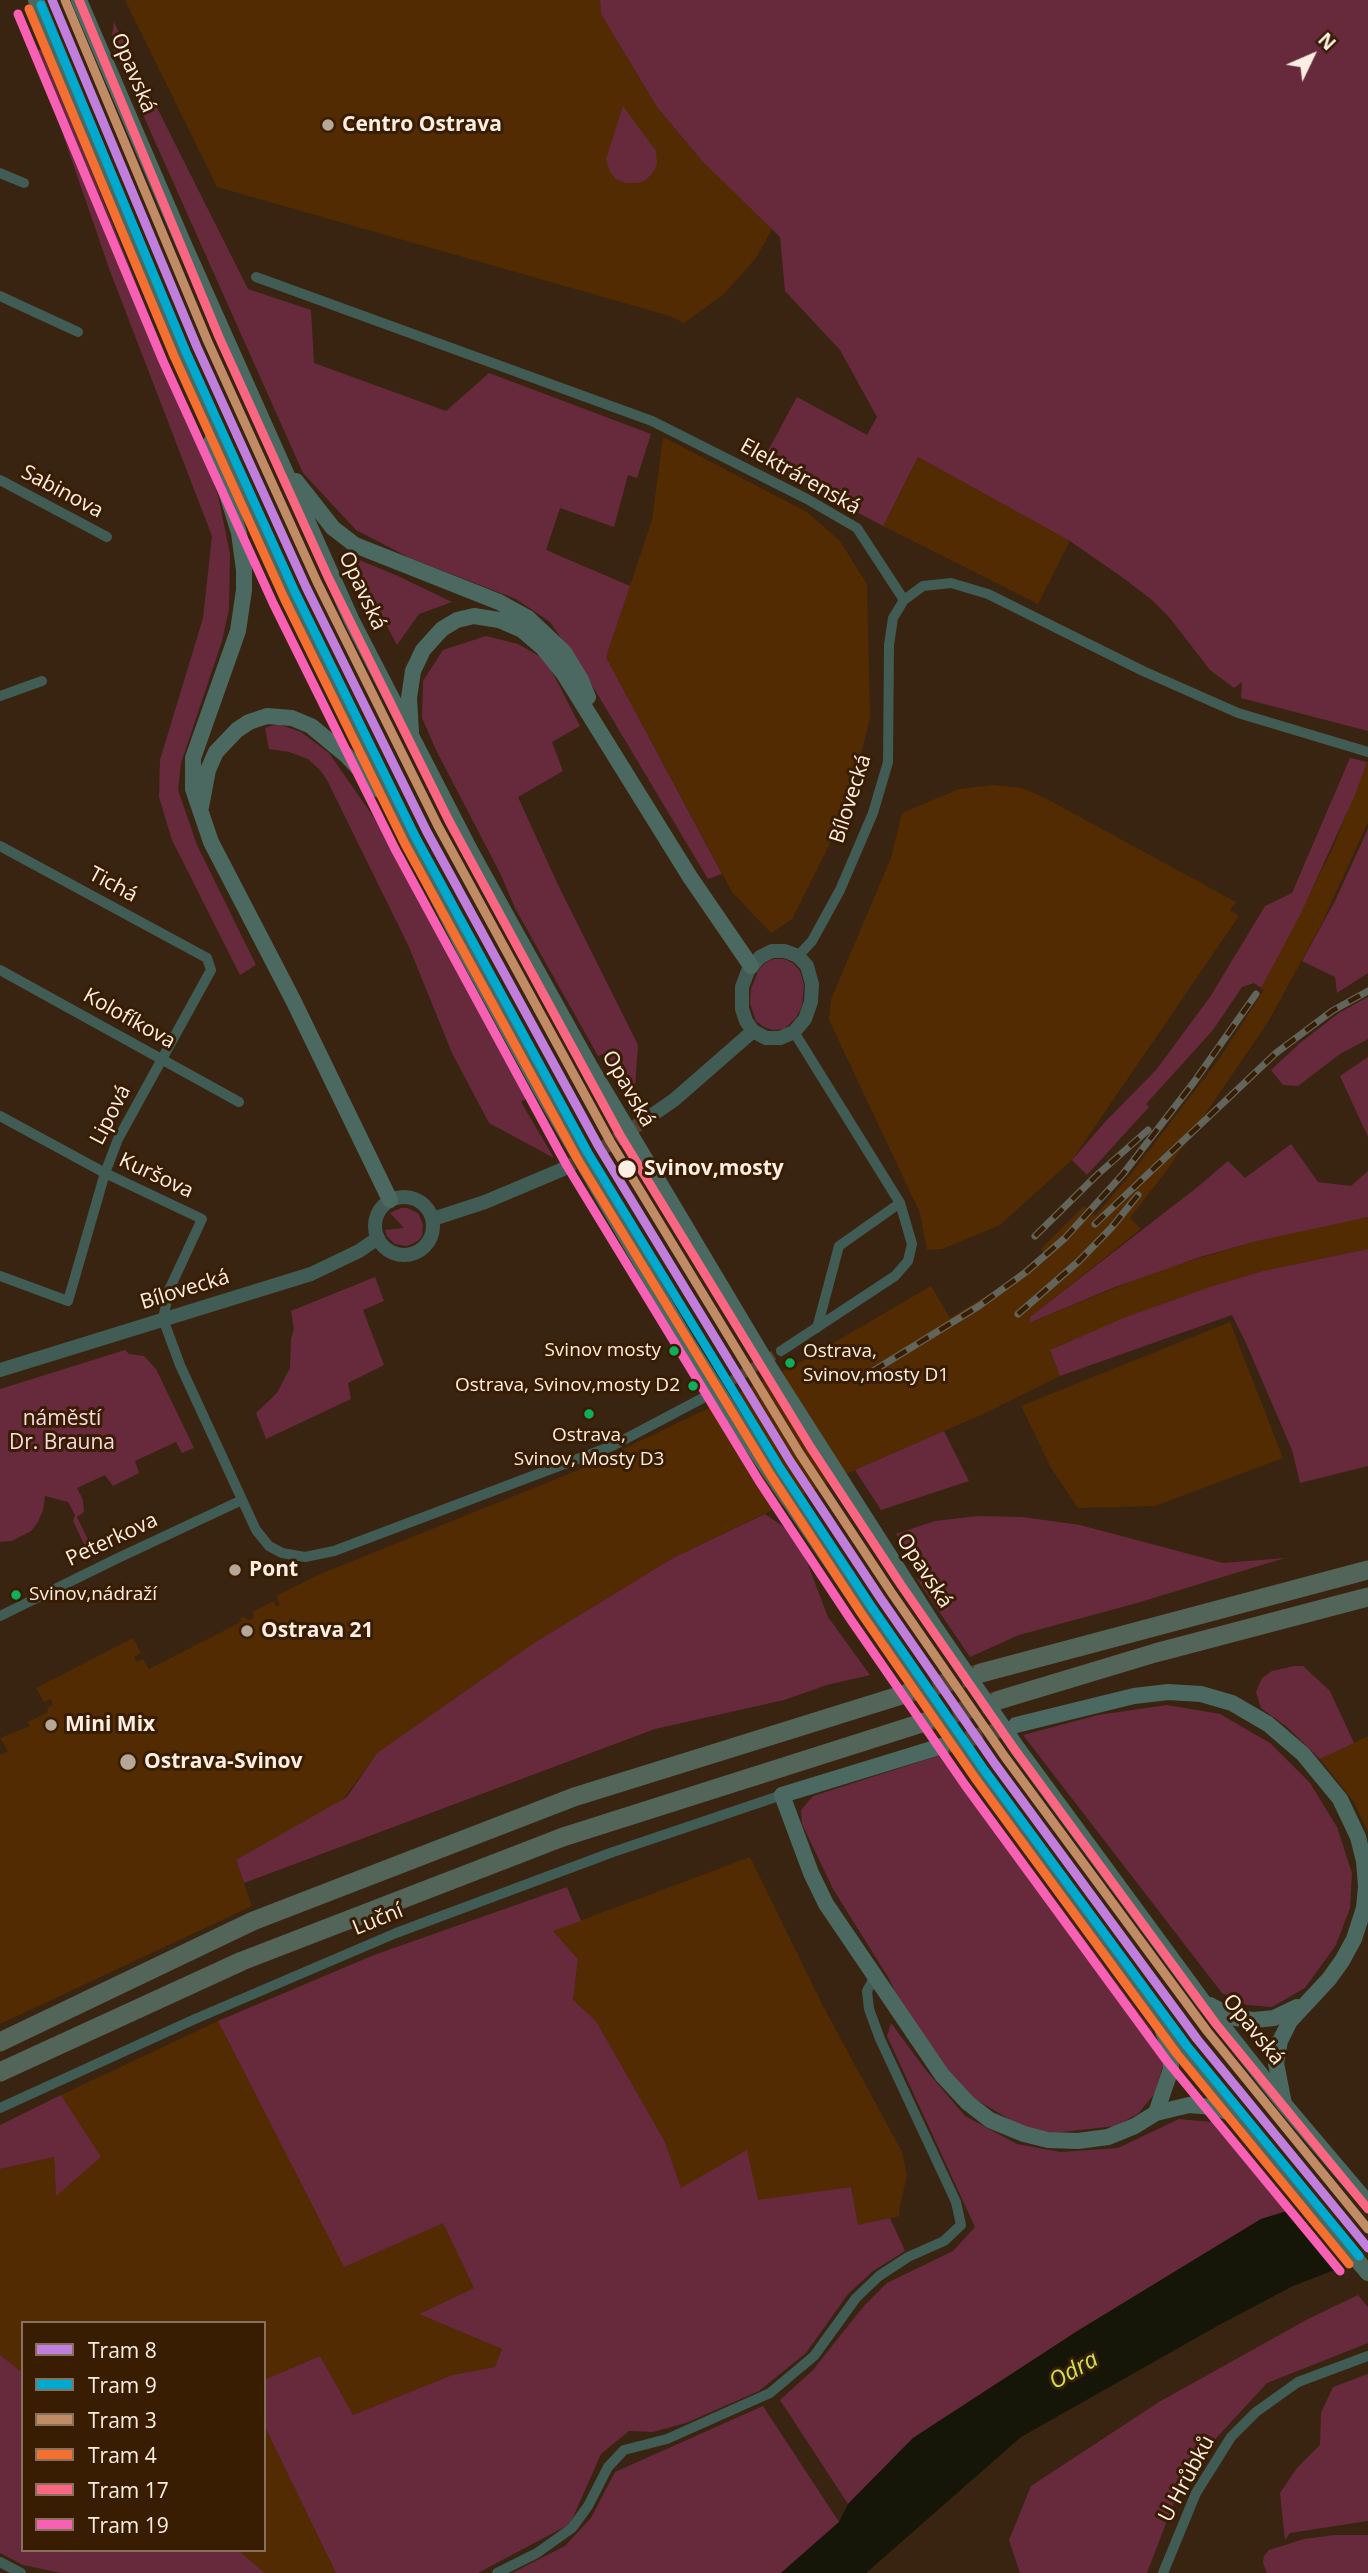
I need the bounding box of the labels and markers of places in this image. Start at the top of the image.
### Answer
place label: Centro Ostrava [342,112,502,138]
marker: Centro Ostrava [320,117,336,133]
place label: Svinov,mosty [644,1156,784,1182]
marker: Svinov,mosty [616,1158,638,1180]
place label: Svinov mosty [544,1340,661,1362]
place label: Ostrava, Svinov,mosty D1 [803,1341,949,1385]
marker: Svinov mosty [667,1344,681,1358]
marker: Ostrava, Svinov,mosty D1 [783,1356,797,1370]
place label: Ostrava, Svinov,mosty D2 [455,1375,680,1397]
marker: Ostrava, Svinov,mosty D2 [686,1379,700,1393]
marker: Ostrava, Svinov, Mosty D3 [582,1407,596,1421]
place label: Ostrava, Svinov, Mosty D3 [514,1425,664,1469]
place label: Pont [249,1557,298,1583]
marker: Pont [227,1562,243,1578]
place label: Svinov,nádraží [29,1584,157,1606]
marker: Svinov,nádraží [9,1588,23,1602]
place label: Ostrava 21 [261,1618,374,1644]
marker: Ostrava 21 [239,1623,255,1639]
place label: Mini Mix [65,1712,155,1738]
marker: Mini Mix [43,1717,59,1733]
place label: Ostrava-Svinov [144,1749,303,1775]
marker: Ostrava-Svinov [118,1752,138,1772]

